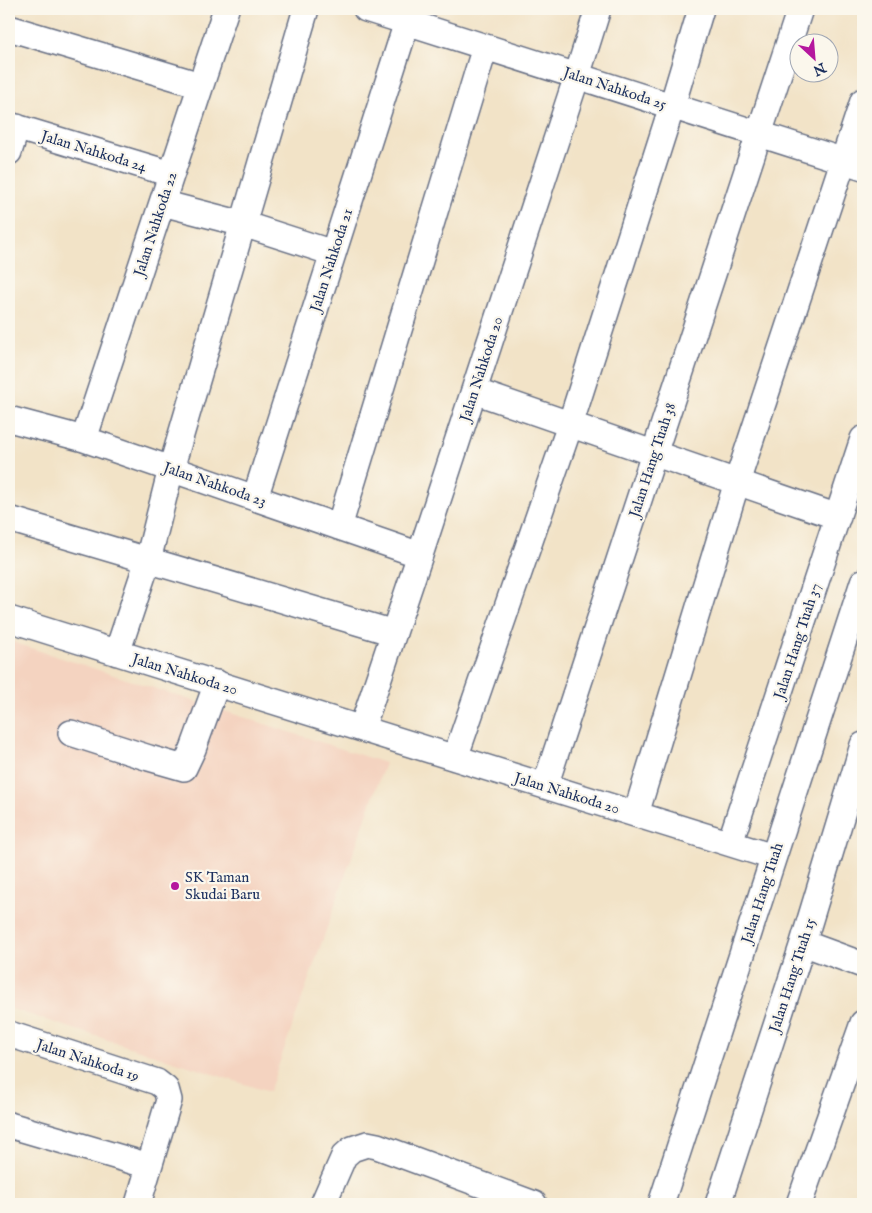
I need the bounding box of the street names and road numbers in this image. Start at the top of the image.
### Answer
street label: Jalan Nahkoda 25 [559,62,669,114]
street label: Jalan Nahkoda 24 [37,126,149,177]
street label: Jalan Nahkoda 22 [129,169,181,281]
street label: Jalan Nahkoda 21 [305,206,357,316]
street label: Jalan Nahkoda 20 [455,314,507,426]
street label: Jalan Hang Tuah 38 [624,400,680,522]
street label: Jalan Nahkoda 23 [159,457,269,511]
street label: Jalan Hang Tuah 37 [769,581,825,703]
street label: Jalan Nahkoda 20 [128,649,240,700]
street label: Jalan Nahkoda 20 [510,768,622,819]
street label: Jalan Hang Tuah [737,840,788,948]
street label: Jalan Hang Tuah 15 [764,915,820,1037]
street label: Jalan Nahkoda 19 [32,1034,142,1086]

